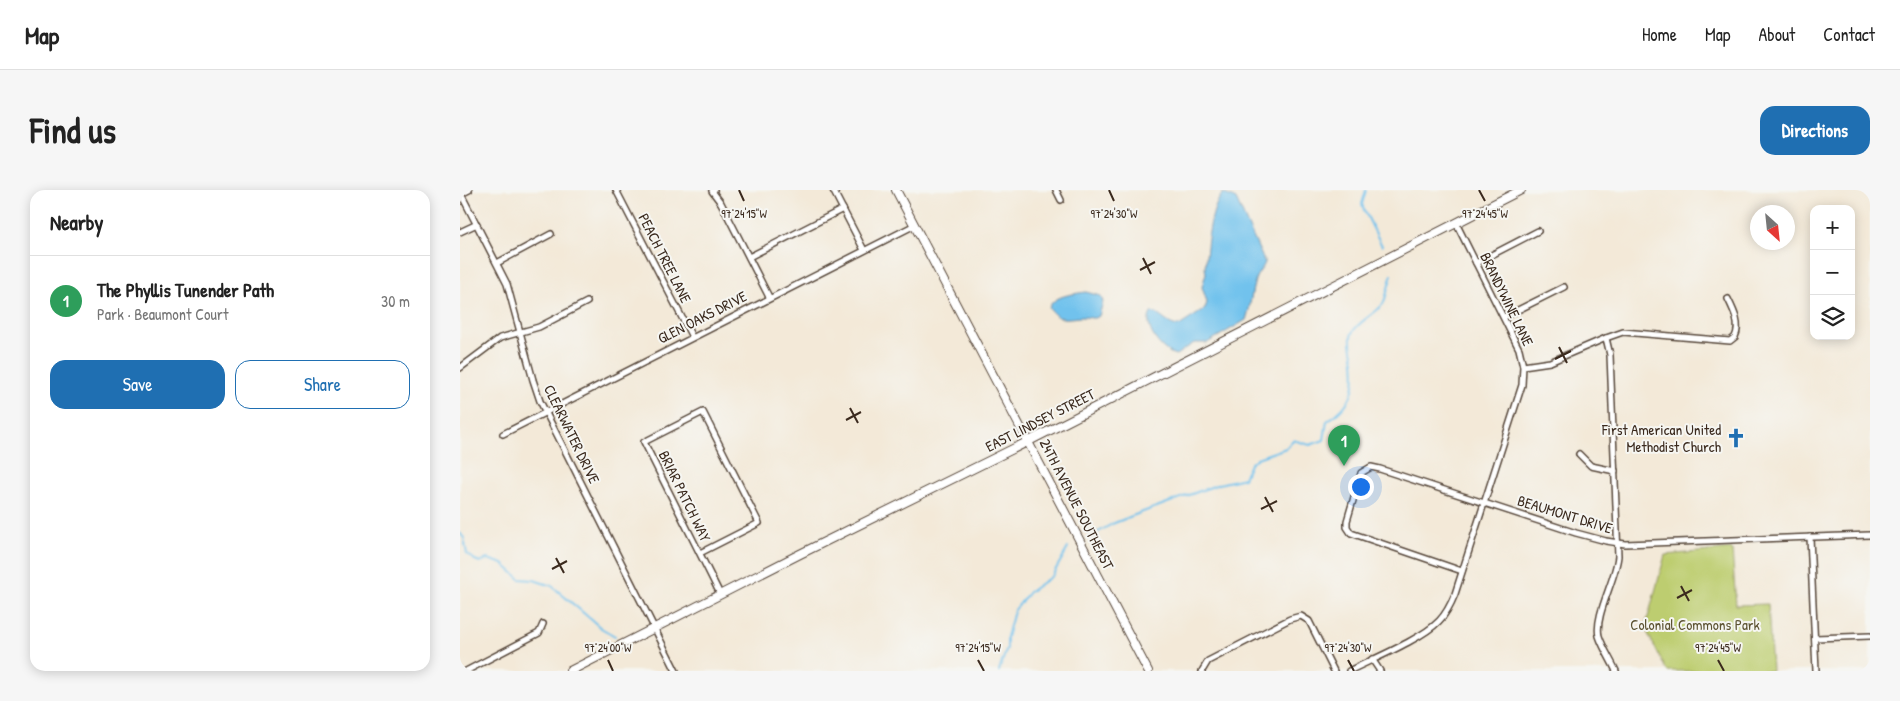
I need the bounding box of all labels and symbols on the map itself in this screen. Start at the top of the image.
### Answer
text: 97°24'15"W [721,205,767,222]
text: 97°24'30"W [1091,205,1138,222]
text: 97°24'45"W [1462,205,1509,222]
north arrow [1750,205,1795,250]
street label: PEACH TREE LANE [633,210,697,307]
street label: BRANDYWINE LANE [1475,249,1539,350]
street label: GLEN OAKS DRIVE [654,285,750,348]
street label: CLEARWATER DRIVE [539,381,605,487]
street label: EAST LINDSEY STREET [982,383,1099,457]
place label: First American United Methodist Church [1601,419,1721,457]
pin: 1 [1328,425,1360,466]
church icon: First American United Methodist Church [1725,427,1747,449]
street label: 24TH AVENUE SOUTHEAST [1035,435,1120,574]
street label: BRIAR PATCH WAY [654,447,716,545]
your location [1348,474,1374,500]
street label: BEAUMONT DRIVE [1515,490,1615,538]
park label: Colonial Commons Park [1630,614,1760,635]
text: 97°24'00"W [585,639,632,656]
text: 97°24'15"W [955,639,1001,656]
text: 97°24'30"W [1325,639,1372,656]
text: 97°24'45"W [1695,639,1742,656]

